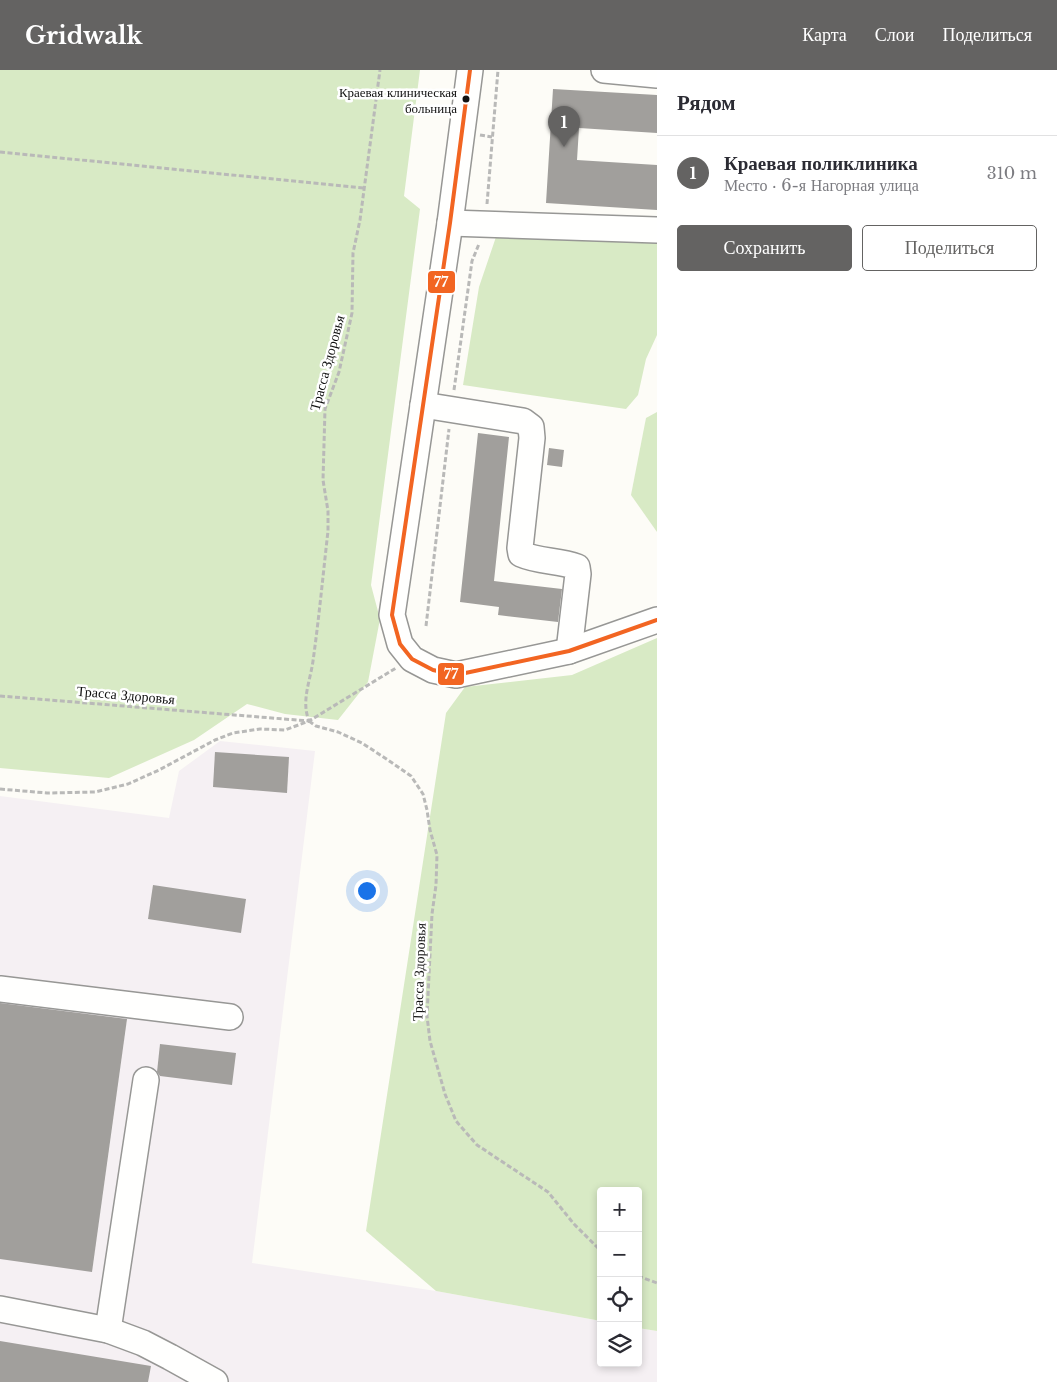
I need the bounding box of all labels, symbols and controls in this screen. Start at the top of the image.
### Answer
text: Gridwalk [25,21,142,50]
text: Карта [802,24,847,46]
text: Слои [875,24,914,46]
text: Поделиться [942,24,1032,46]
place label: Краевая клиническая больница [339,84,457,117]
text: Рядом [677,90,736,116]
marker: Краевая клиническая больница [461,94,471,104]
pin: 1 [548,106,580,147]
text: Краевая поликлиника [724,152,918,175]
text: 1 [690,163,696,183]
text: 310 m [987,163,1037,183]
text: Место · 6-я Нагорная улица [724,175,919,195]
button: Сохранить [677,225,852,271]
button: Поделиться [862,225,1037,271]
line badge: 77 [427,270,456,294]
text: 77 [434,273,449,291]
street label: Трасса Здоровья [306,313,349,413]
line badge: 77 [437,662,465,686]
text: 77 [444,665,459,683]
street label: Трасса Здоровья [76,682,176,708]
your location [354,878,380,904]
street label: Трасса Здоровья [408,922,430,1021]
map controls [597,1187,642,1367]
button: + [597,1187,642,1232]
button: − [597,1232,642,1277]
button: locate [597,1277,642,1322]
button: layers [597,1322,642,1367]

